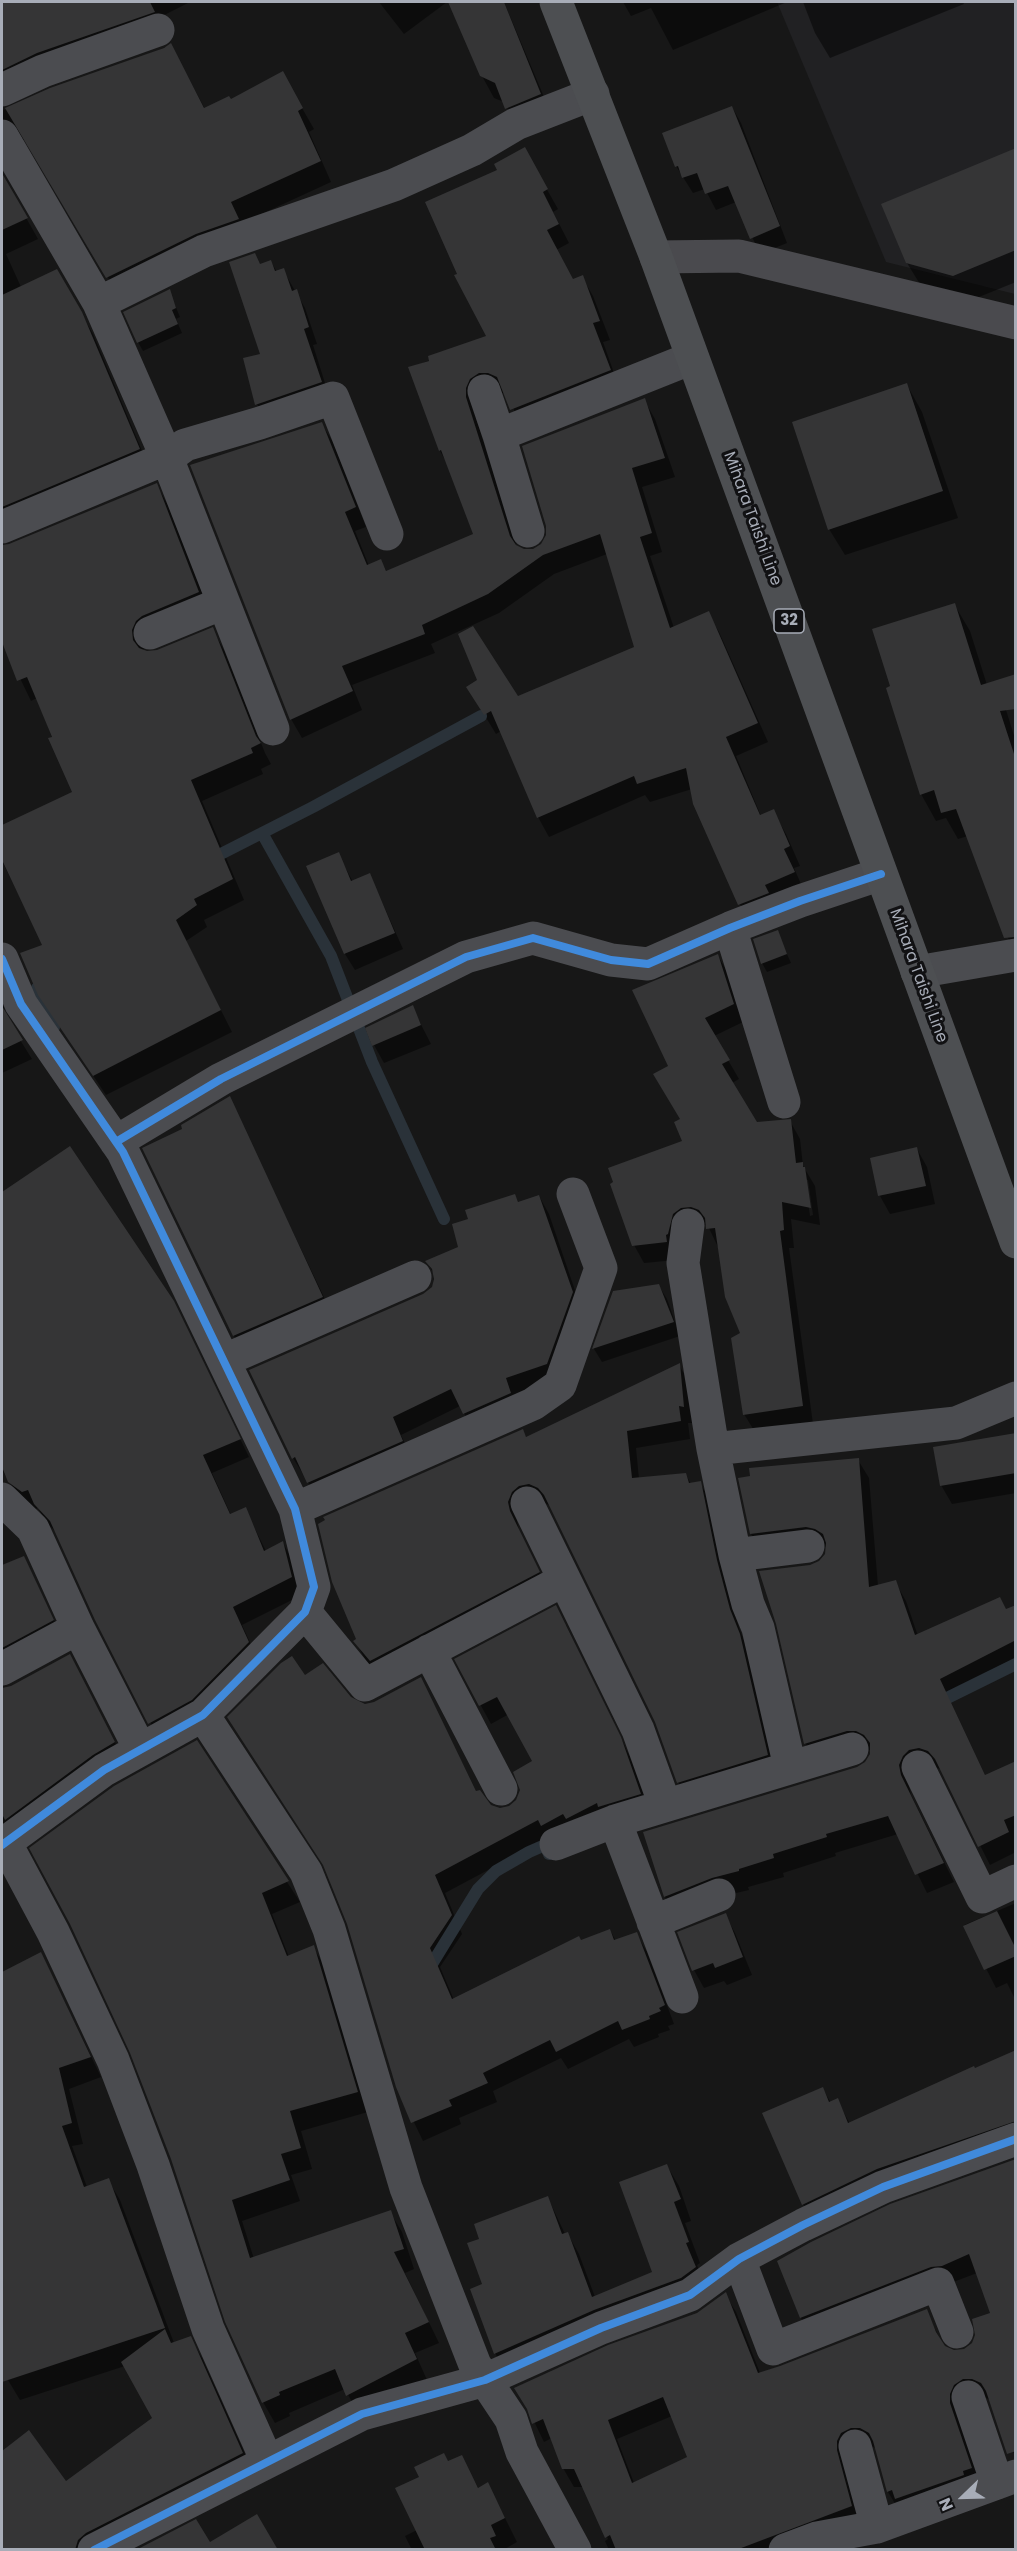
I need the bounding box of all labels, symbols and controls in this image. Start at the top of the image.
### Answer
street label: Mihara Taishi Line [719,449,785,589]
road number: 32 [774,609,804,633]
street label: Mihara Taishi Line [885,906,951,1046]
north arrow [933,2467,993,2527]
text: N [933,2494,959,2514]

